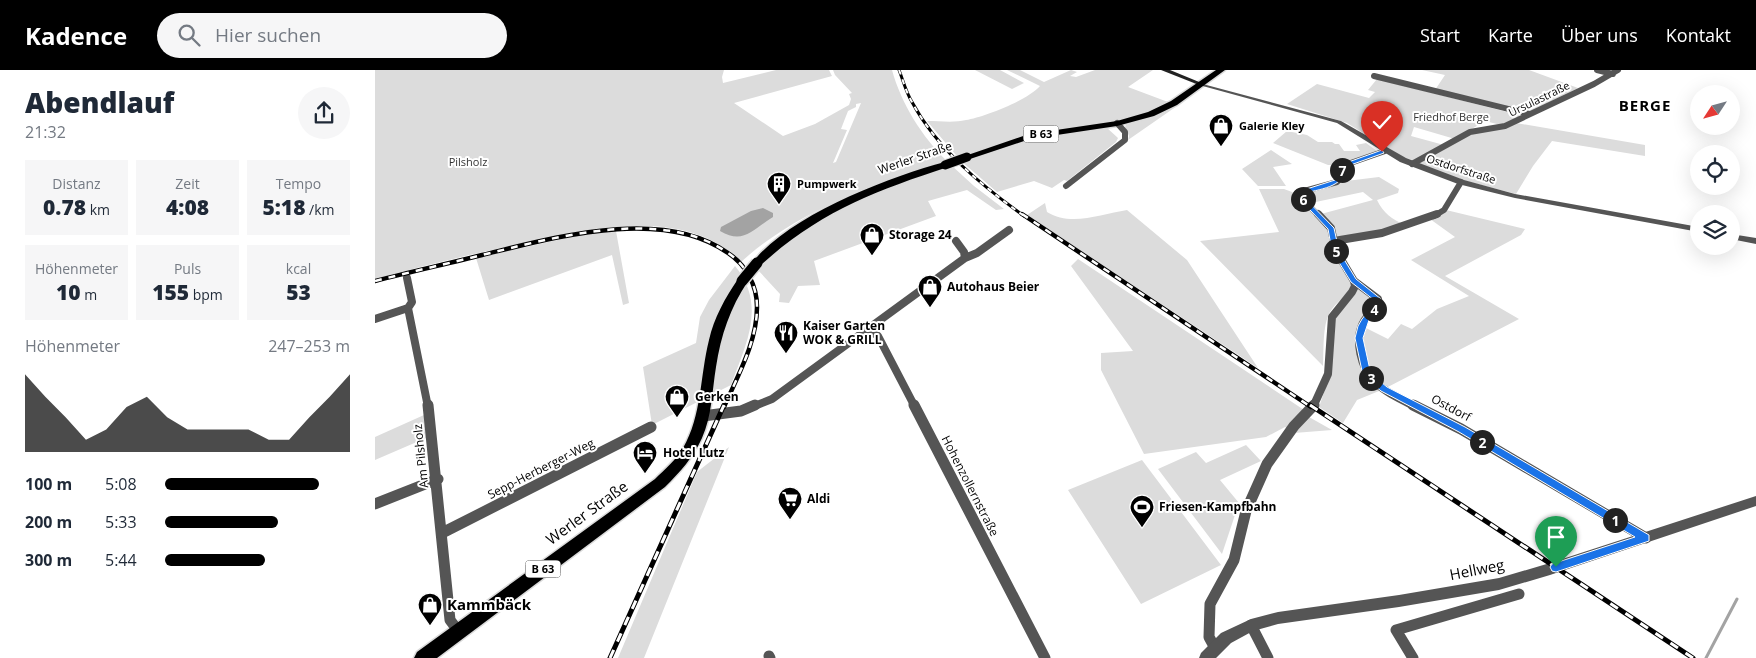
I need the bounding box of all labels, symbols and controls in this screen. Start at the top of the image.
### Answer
search box [157,13,507,58]
text: Kadence [25,19,127,52]
icon: search [175,21,203,49]
text: Hier suchen [215,22,321,48]
text: Start [1420,23,1460,47]
text: Karte [1488,23,1533,47]
text: Über uns [1561,23,1638,47]
text: Kontakt [1666,23,1731,47]
street label: Ursulastraße [1506,77,1572,120]
text: Abendlauf [25,83,174,121]
north arrow [1690,85,1740,135]
map controls [1690,85,1740,255]
button: share [298,87,350,139]
district label: BERGE [1619,95,1671,115]
pin [1361,101,1403,152]
icon: check [1368,108,1396,136]
park label: Friedhof Berge [1413,109,1489,124]
shop icon: Galerie Kley [1208,113,1234,147]
place label: Galerie Kley [1239,118,1305,133]
text: 21:32 [25,121,66,143]
road number: B 63 [1023,126,1059,142]
street label: Werler Straße [876,137,954,178]
button: locate [1690,145,1740,195]
street label: Ostdorfstraße [1425,150,1498,187]
park label: Pilsholz [449,154,487,169]
pin: 7 [1329,158,1355,182]
text: 7 [1338,161,1347,180]
building icon: Pumpwerk [766,171,792,205]
text: Distanz [52,174,101,193]
text: Zeit [175,174,200,193]
text: Tempo [276,174,321,193]
place label: Pumpwerk [797,176,857,191]
pin: 6 [1291,186,1315,212]
text: 6 [1299,190,1308,209]
text: 0.78 [43,193,86,221]
text: 4:08 [166,193,209,221]
text: 5:18 [262,193,305,221]
text: km [86,200,110,219]
text: /km [305,200,335,219]
button: layers [1690,205,1740,255]
shop icon: Storage 24 [859,222,885,256]
place label: Storage 24 [889,226,952,243]
pin: 5 [1323,238,1349,264]
text: 5 [1332,242,1341,261]
text: Höhenmeter [35,259,118,278]
text: Puls [174,259,201,278]
text: kcal [286,259,311,278]
shop icon: Autohaus Beier [917,274,943,308]
text: 10 [56,278,81,306]
text: 155 [152,278,189,306]
text: 53 [286,278,311,306]
place label: Autohaus Beier [947,278,1040,295]
text: m [81,285,97,304]
text: bpm [189,285,223,304]
pin: 4 [1361,296,1387,322]
text: 4 [1370,300,1379,319]
place label: Kaiser Garten WOK & GRILL [803,317,885,348]
restaurant icon: Kaiser Garten WOK & GRILL [773,320,799,354]
text: Höhenmeter [25,335,120,357]
text: 247–253 m [268,335,350,357]
pin: 3 [1359,366,1383,390]
text: 3 [1367,369,1376,388]
shop icon: Gerken [664,384,690,418]
place label: Gerken [695,388,739,405]
street label: Ostdorf [1428,390,1475,426]
street label: Am Pilsholz [409,423,432,489]
pin: 2 [1469,430,1495,454]
street label: Hohenzollernstraße [938,432,1003,539]
text: 2 [1478,433,1487,452]
street label: Sepp-Herberger-Weg [484,434,597,503]
hotel icon: Hotel Lutz [632,440,658,474]
place label: Hotel Lutz [663,444,725,461]
text: 100 m [25,473,72,495]
text: 5:08 [105,473,137,495]
street label: Werler Straße [542,476,631,549]
supermarket icon: Aldi [777,486,803,520]
place label: Aldi [807,490,830,507]
sports icon: Friesen-Kampfbahn [1129,494,1155,528]
place label: Friesen-Kampfbahn [1159,498,1276,515]
pin: 1 [1603,508,1627,532]
text: 200 m [25,511,72,533]
text: 5:33 [105,511,137,533]
text: 1 [1611,511,1620,530]
pin [1535,516,1577,567]
icon: arrive [1542,523,1570,551]
text: 300 m [25,549,72,571]
text: 5:44 [105,549,137,571]
street label: Hellweg [1448,554,1506,584]
road number: B 63 [525,560,561,578]
shop icon: Kammbäck [417,592,443,626]
place label: Kammbäck [447,594,532,614]

